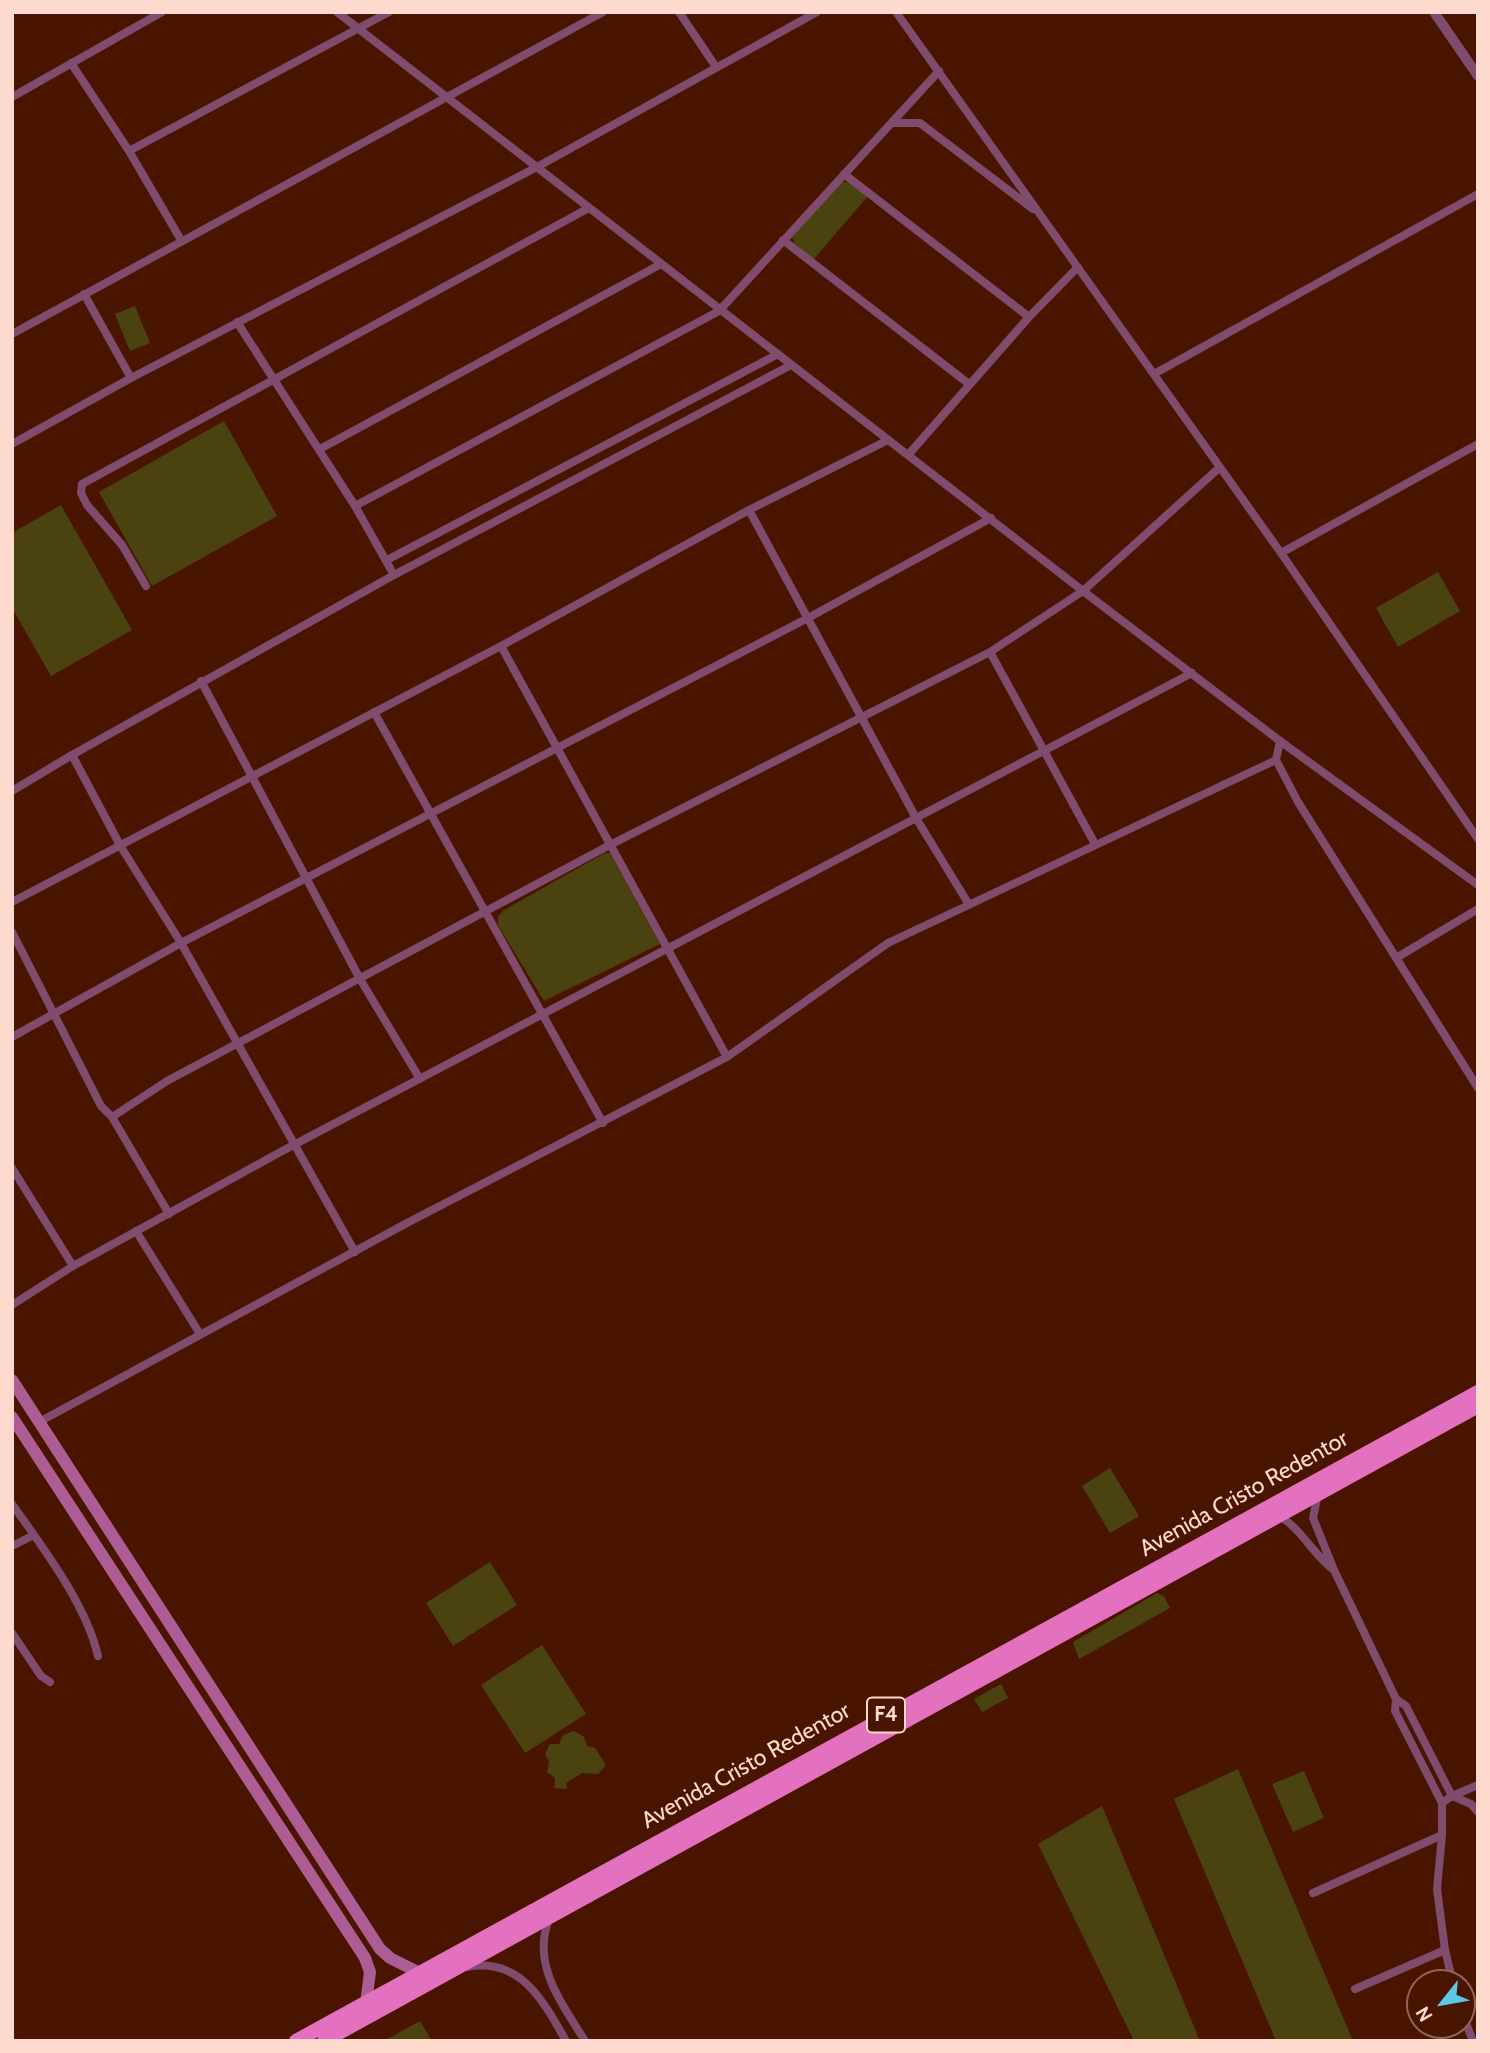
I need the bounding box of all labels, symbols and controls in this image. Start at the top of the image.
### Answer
street label: Avenida Cristo Redentor [1135,1425,1353,1563]
street label: Avenida Cristo Redentor [637,1697,855,1835]
road number: F4 [867,1698,905,1732]
north arrow [1406,1969,1476,2039]
text: N [1411,2002,1438,2026]

